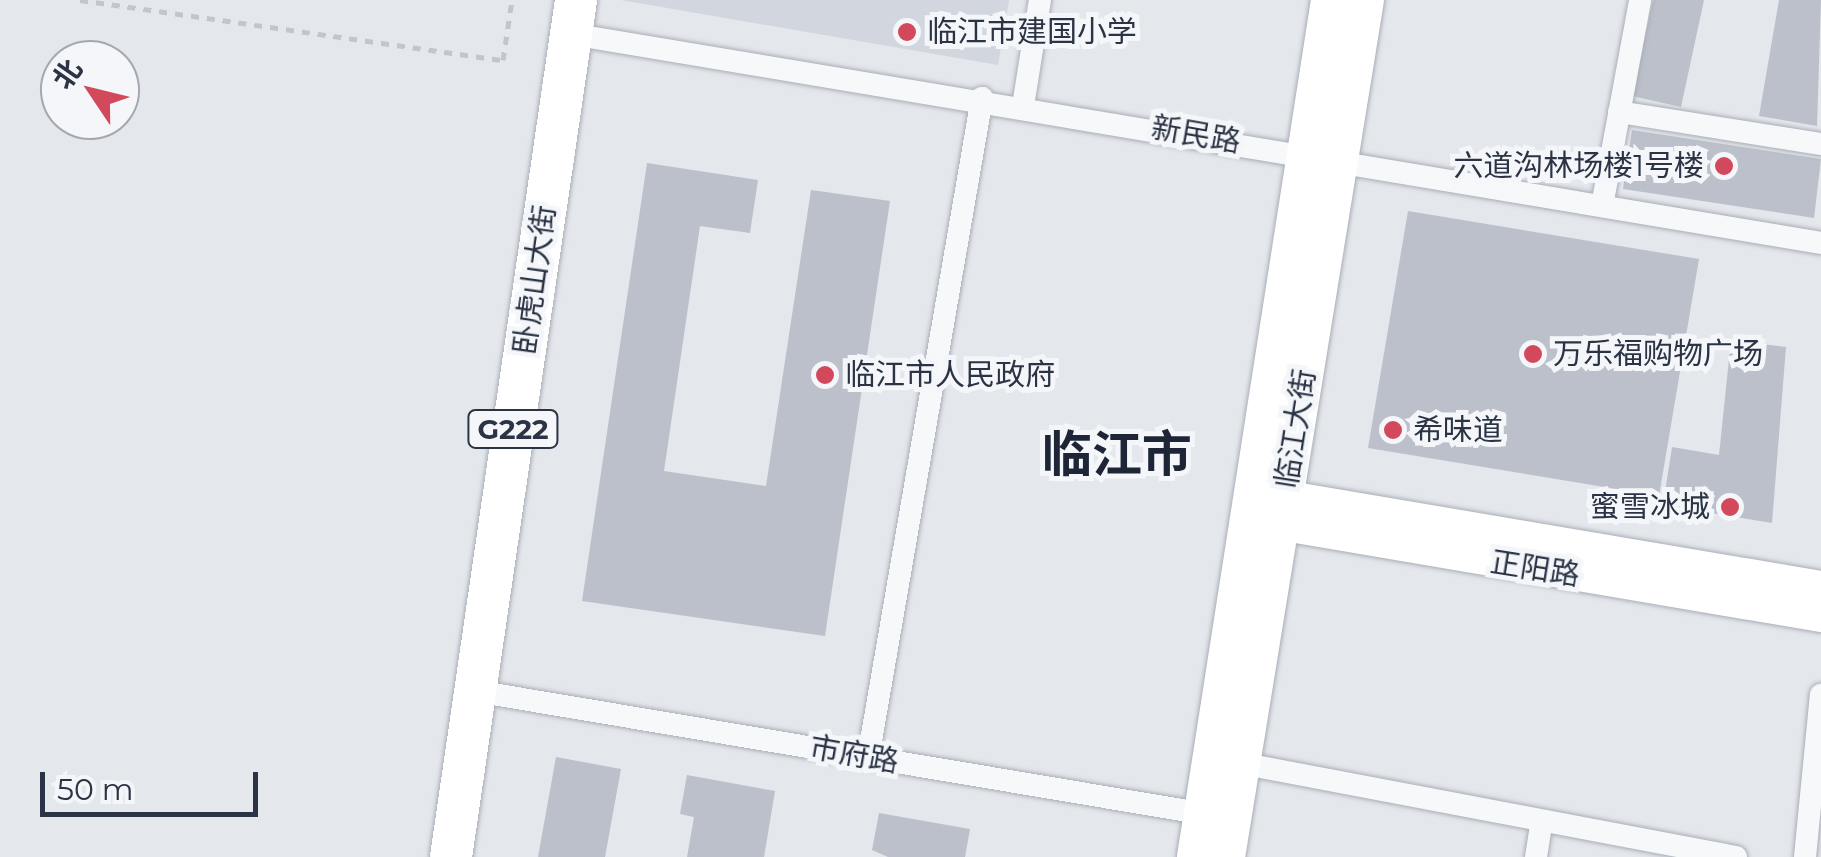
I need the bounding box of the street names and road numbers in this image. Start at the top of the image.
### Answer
street label: 新民路 [1149,109,1243,161]
street label: 卧虎山大街 [507,203,563,357]
street label: 临江大街 [1269,367,1323,491]
road number: G222 [466,406,560,452]
street label: 正阳路 [1488,544,1582,594]
street label: 市府路 [807,729,901,781]

